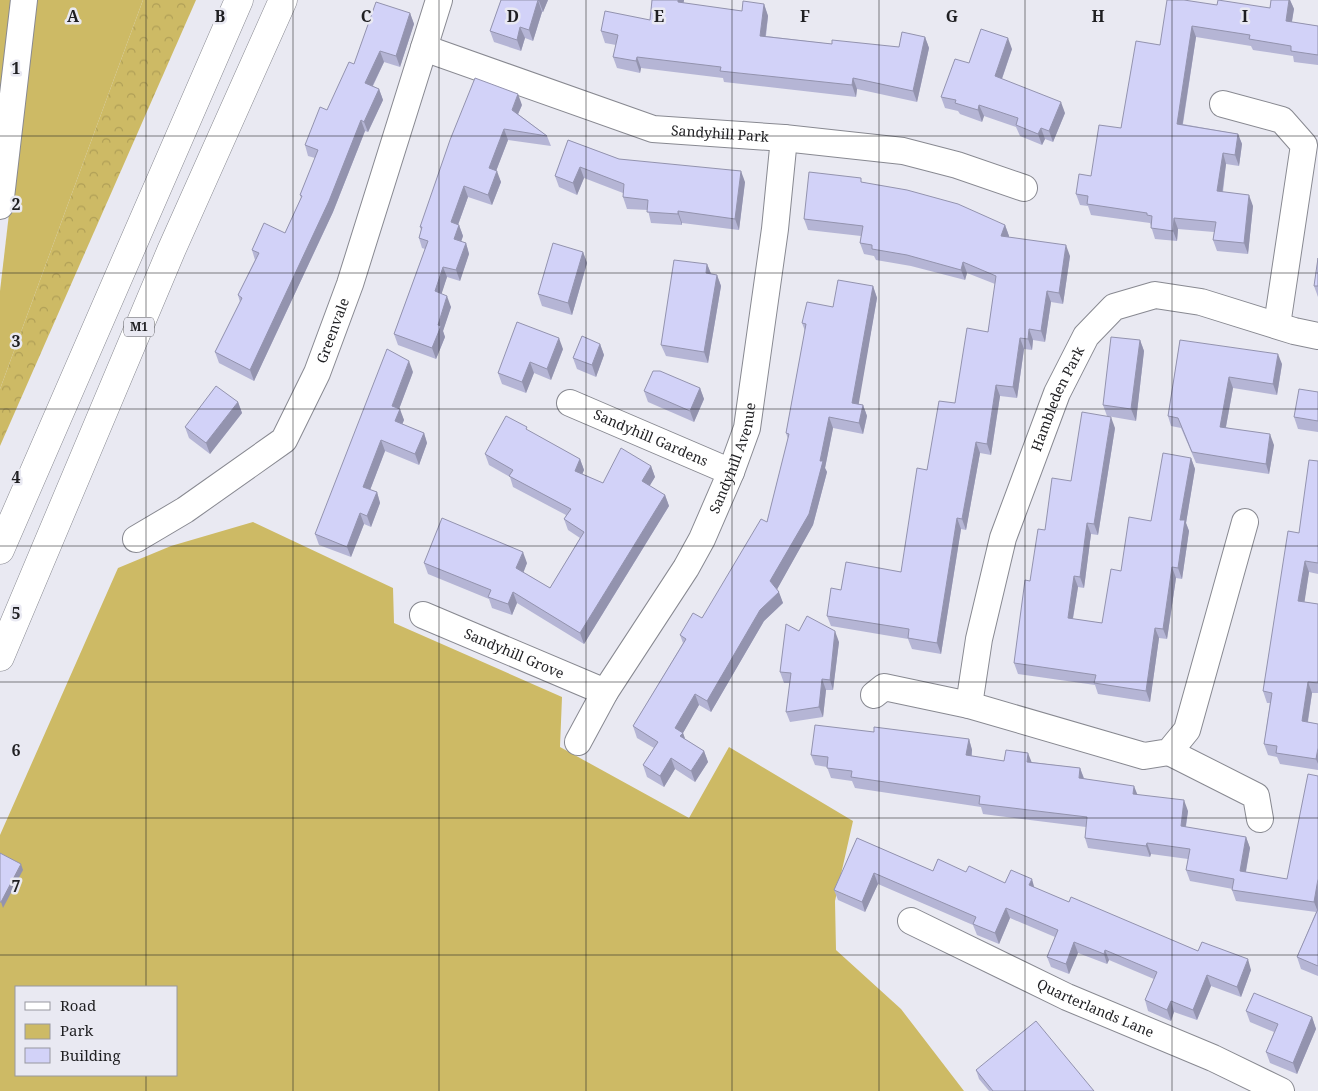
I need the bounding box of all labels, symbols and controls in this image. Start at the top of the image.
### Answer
text: A [67,5,80,27]
text: B [215,5,226,27]
text: C [361,5,372,27]
text: D [507,5,519,27]
text: E [654,5,664,27]
text: F [800,5,810,27]
text: G [946,5,958,27]
text: H [1091,5,1105,27]
text: I [1242,5,1248,27]
text: 1 [11,57,21,79]
street label: Sandyhill Park [670,120,770,146]
text: 2 [11,193,21,215]
street label: Greenvale [311,295,353,366]
road number: M1 [124,318,154,337]
text: 3 [11,330,21,352]
street label: Hambleden Park [1026,342,1089,454]
street label: Sandyhill Avenue [704,401,759,516]
street label: Sandyhill Gardens [591,404,711,470]
text: 4 [11,466,21,488]
text: 5 [11,602,21,624]
street label: Sandyhill Grove [461,624,567,683]
text: 6 [11,739,21,761]
text: 7 [11,875,21,897]
street label: Quarterlands Lane [1034,974,1157,1041]
legend [15,986,178,1076]
text: Road [60,995,96,1015]
text: Park [60,1020,94,1040]
text: Building [60,1045,121,1065]

